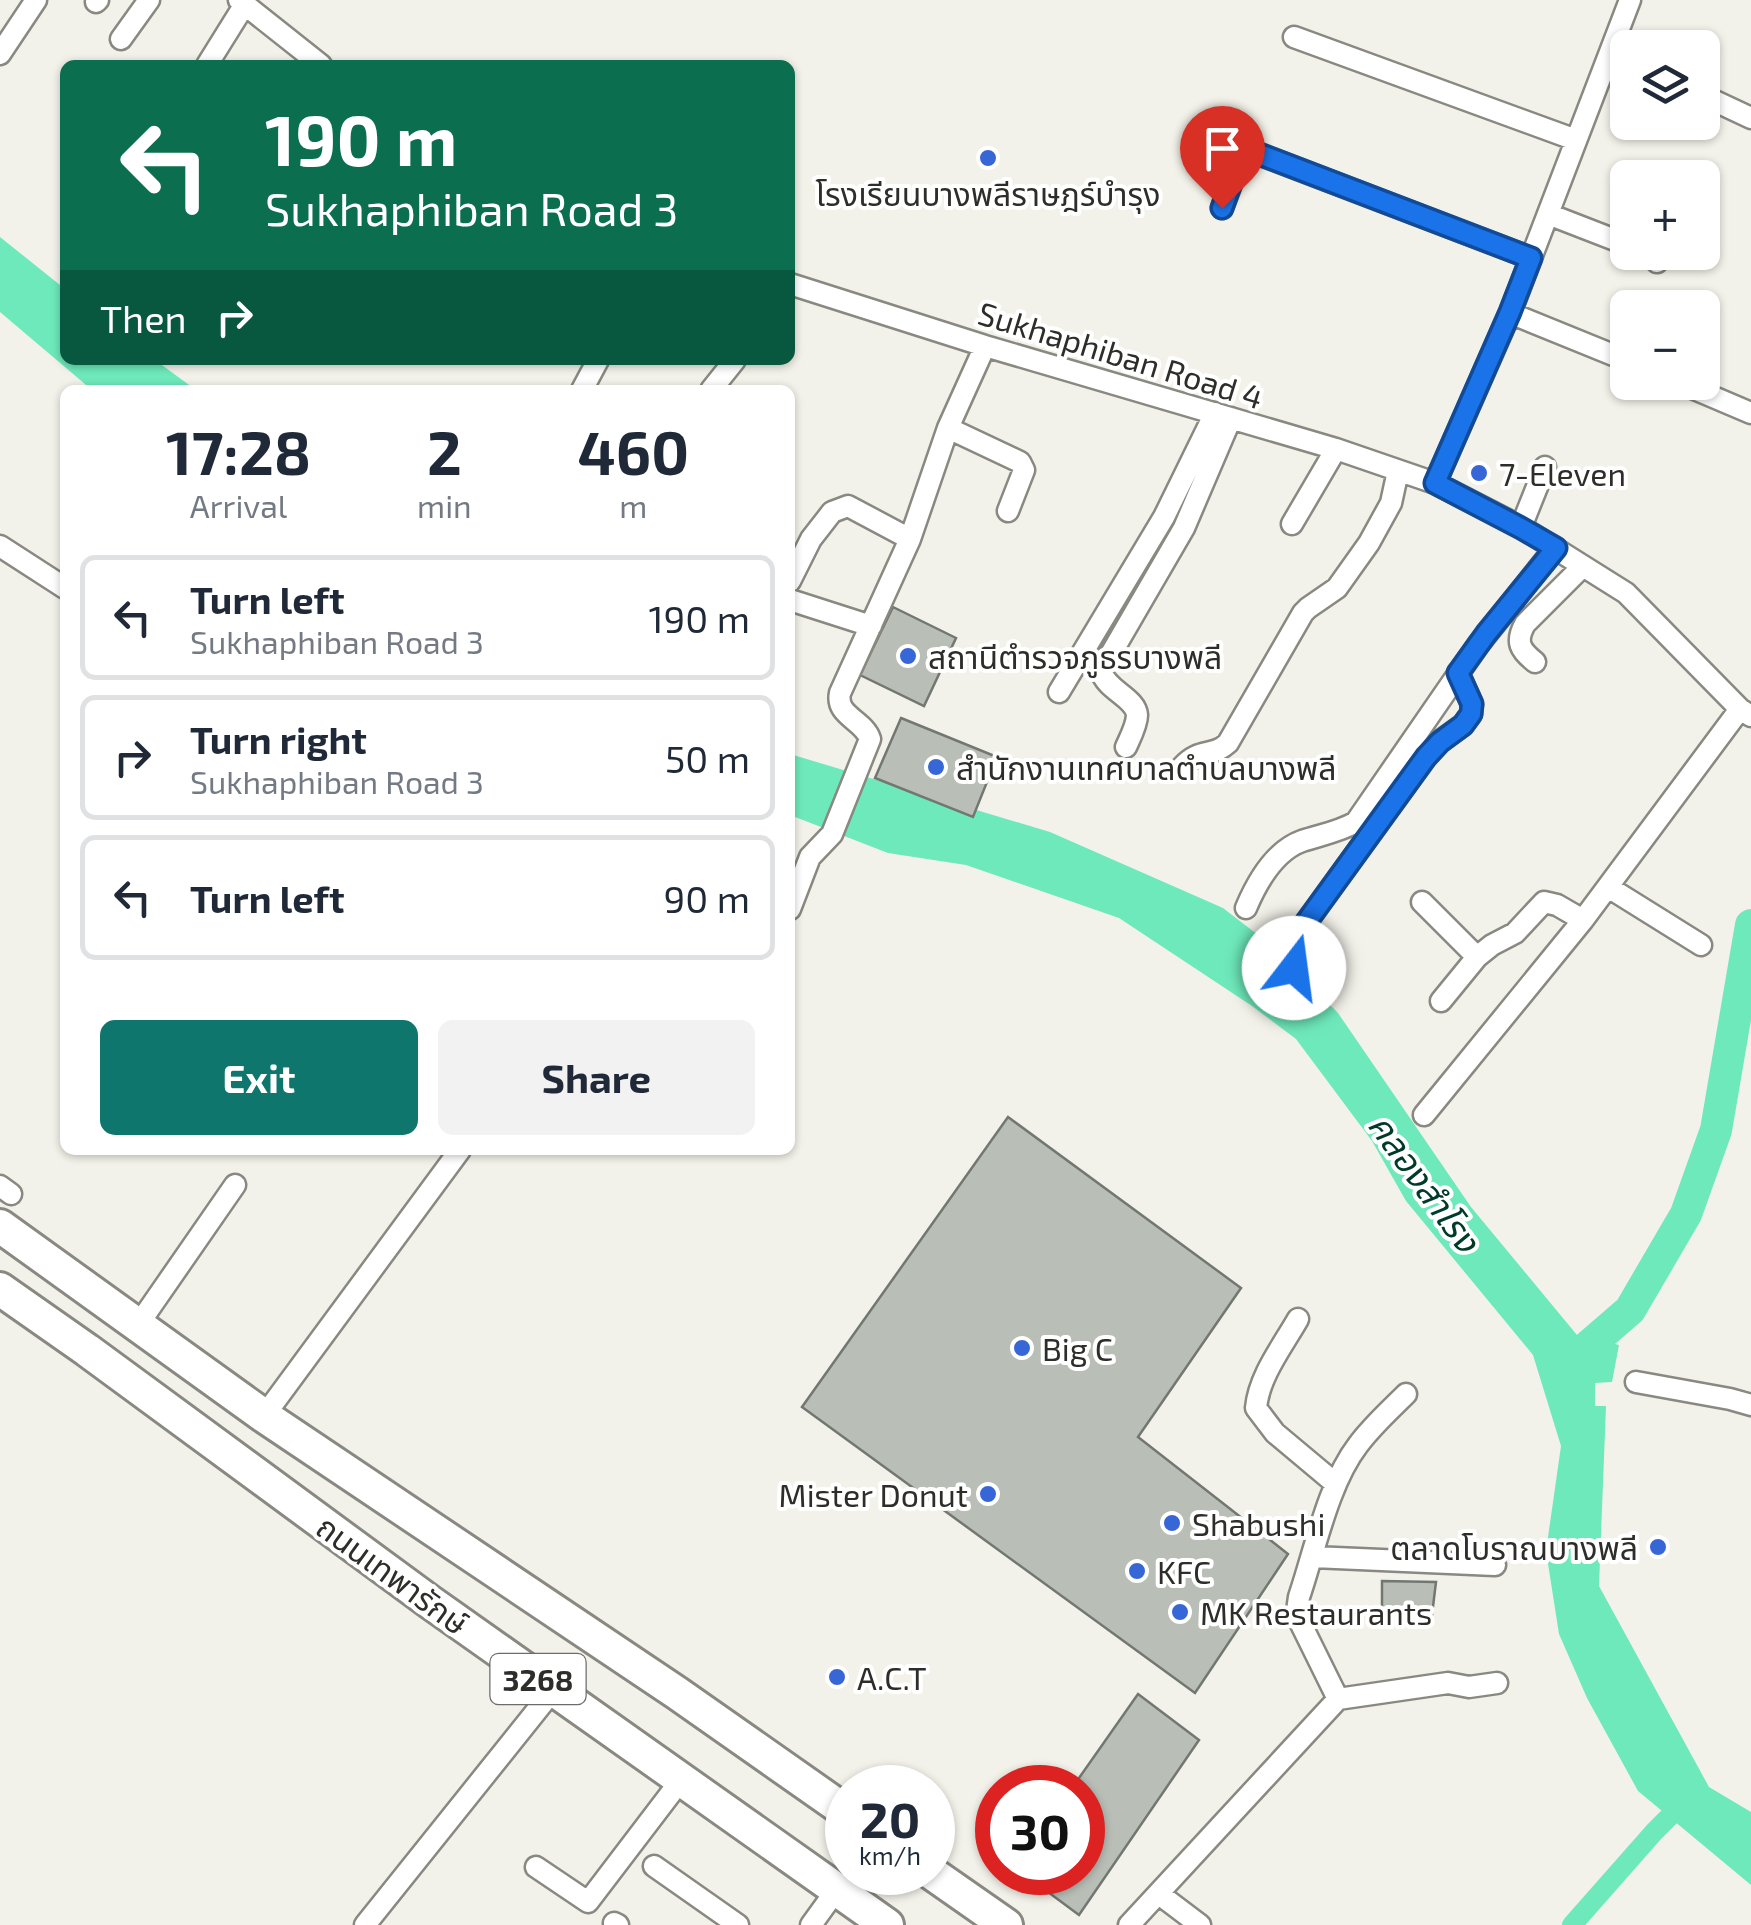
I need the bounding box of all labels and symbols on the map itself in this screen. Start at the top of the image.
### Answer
pin [1180,106,1265,209]
marker: โรงเรียนบางพลีราษฎร์บำรุง [977,147,999,169]
place label: โรงเรียนบางพลีราษฎร์บำรุง [816,174,1160,214]
street label: Sukhaphiban Road 4 [974,293,1268,415]
place label: 7-Eleven [1499,454,1626,492]
marker: 7-Eleven [1468,462,1490,484]
place label: สถานีตำรวจภูธรบางพลี [928,637,1222,678]
marker: สถานีตำรวจภูธรบางพลี [897,645,919,667]
place label: สำนักงานเทศบาลตำบลบางพลี [956,748,1336,786]
marker: สำนักงานเทศบาลตำบลบางพลี [925,756,947,778]
position arrow [1242,916,1346,1020]
water label: คลองสำโรง [1361,1105,1491,1261]
place label: Big C [1042,1329,1113,1367]
marker: Big C [1011,1337,1033,1359]
place label: Mister Donut [779,1475,968,1513]
marker: Mister Donut [977,1483,999,1505]
place label: Shabushi [1192,1504,1325,1542]
street label: ถนนเทพารักษ์ [310,1506,476,1642]
marker: Shabushi [1161,1512,1183,1534]
place label: ตลาดโบราณบางพลี [1390,1528,1638,1566]
marker: ตลาดโบราณบางพลี [1647,1536,1669,1558]
place label: KFC [1157,1552,1211,1590]
marker: KFC [1126,1560,1148,1582]
place label: MK Restaurants [1200,1593,1432,1631]
marker: MK Restaurants [1169,1601,1191,1623]
road number: 3268 [490,1654,586,1704]
place label: A.C.T [857,1658,926,1696]
marker: A.C.T [826,1666,848,1688]
speed limit sign: 30 [975,1765,1105,1895]

